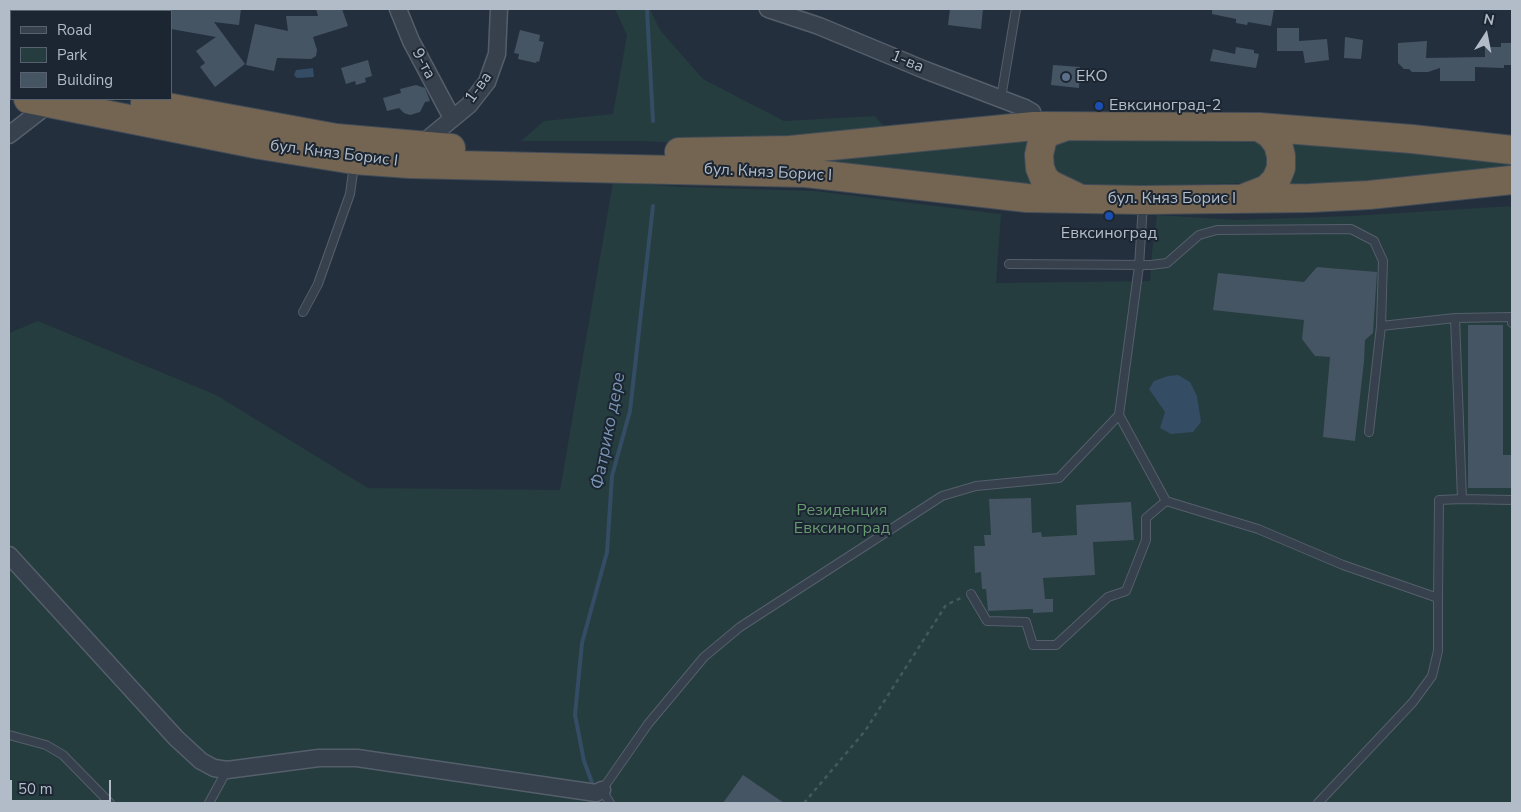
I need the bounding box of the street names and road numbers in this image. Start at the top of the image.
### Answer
street label: 9-та [407,45,439,83]
street label: 1-ва [888,47,926,77]
street label: 1-ва [461,69,497,107]
street label: бул. Княз Борис I [269,137,399,171]
street label: бул. Княз Борис I [703,160,833,186]
street label: бул. Княз Борис I [1108,189,1236,209]

